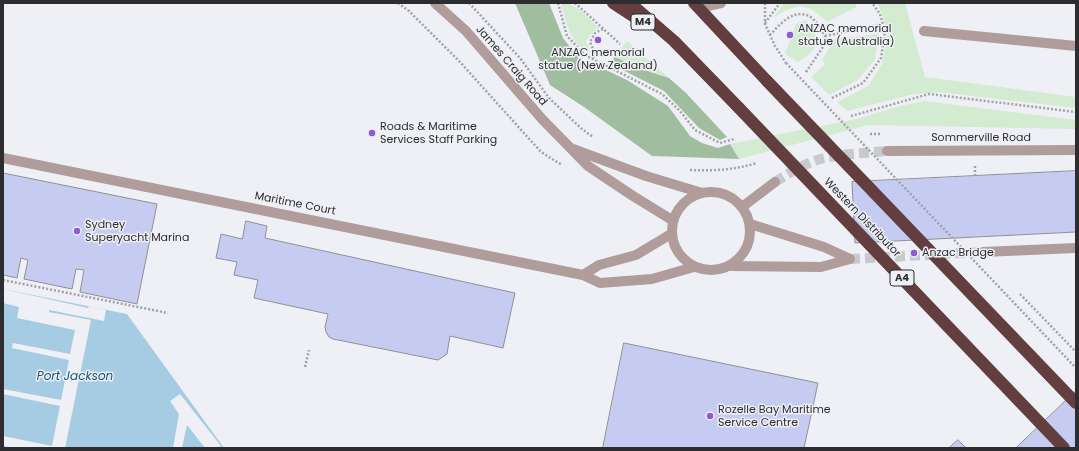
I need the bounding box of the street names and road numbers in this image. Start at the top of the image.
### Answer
road number: M4 [631,14,655,30]
street label: James Craig Road [473,23,549,109]
street label: Sommerville Road [931,131,1031,145]
street label: Western Distributor [821,176,903,260]
street label: Maritime Court [253,190,337,218]
road number: A4 [890,270,914,286]

